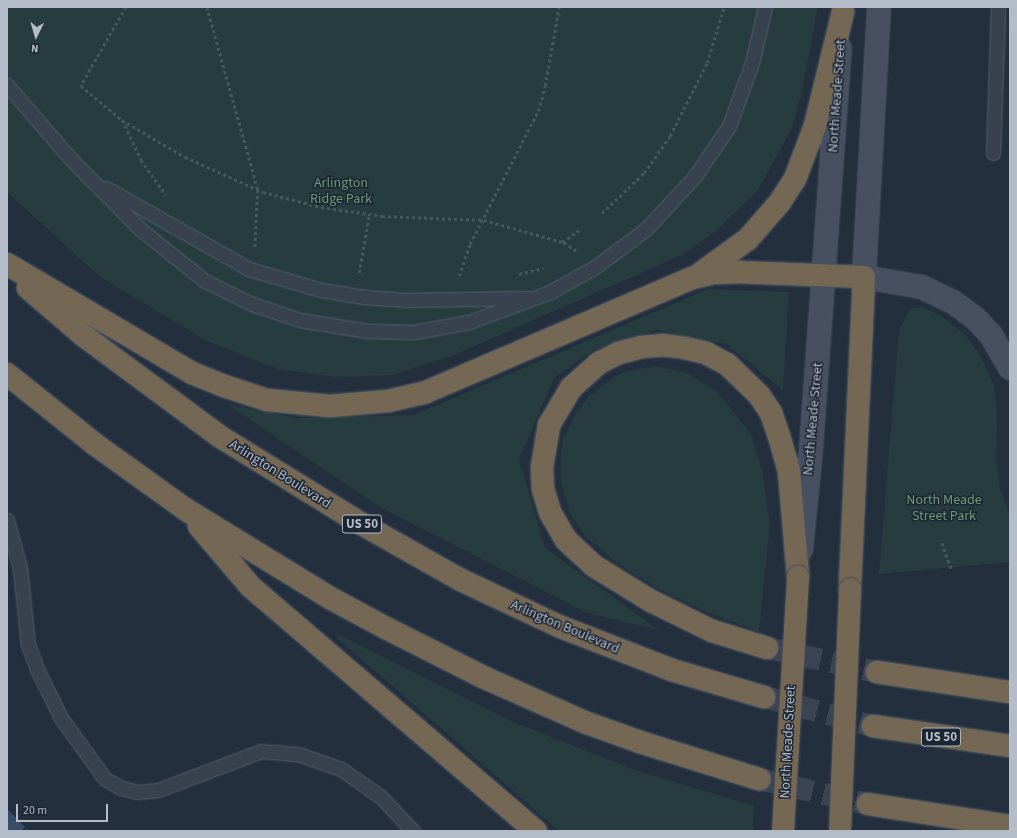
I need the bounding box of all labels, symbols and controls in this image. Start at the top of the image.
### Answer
north arrow [16,16,56,56]
street label: North Meade Street [825,39,849,153]
text: N [31,41,39,56]
park label: Arlington Ridge Park [310,175,372,208]
street label: North Meade Street [800,362,826,476]
street label: Arlington Boulevard [226,436,334,512]
park label: North Meade Street Park [906,492,982,524]
road number: US 50 [341,513,383,535]
street label: Arlington Boulevard [508,596,622,658]
street label: North Meade Street [777,685,799,799]
road number: US 50 [920,726,962,748]
scale bar [18,796,110,822]
text: 20 m [23,802,47,819]

